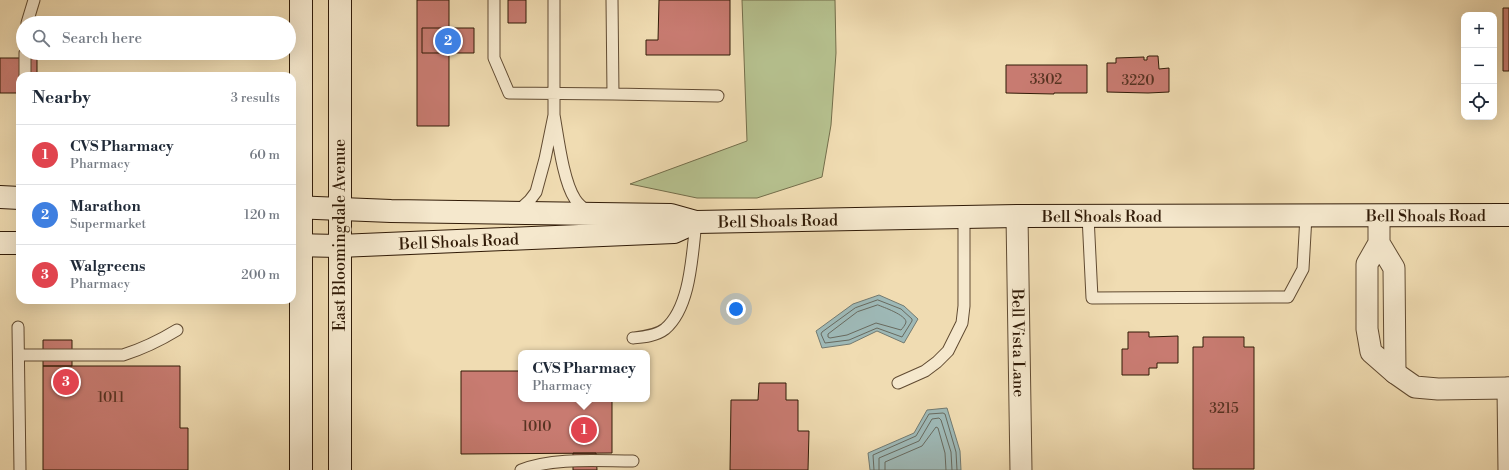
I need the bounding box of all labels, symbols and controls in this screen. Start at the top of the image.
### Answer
map controls [1461,12,1497,120]
button: + [1461,12,1497,48]
search box [16,16,296,60]
pin: 2 [435,26,461,56]
icon: search [30,27,52,49]
text: Search here [62,29,142,48]
button: − [1461,48,1497,84]
house number: 3302 [1030,71,1062,89]
house number: 3220 [1122,72,1154,90]
button: locate [1461,84,1497,120]
text: Nearby [32,87,91,109]
text: 3 results [231,90,280,106]
text: CVS Pharmacy [70,137,174,156]
street label: East Bloomingdale Avenue [330,139,350,331]
text: 1 [42,147,48,163]
text: 60 m [249,147,280,163]
text: Pharmacy [70,156,130,172]
text: Marathon [70,197,141,216]
street label: Bell Shoals Road [1365,206,1486,226]
text: 2 [41,207,49,223]
text: 120 m [244,207,280,223]
street label: Bell Shoals Road [1041,207,1162,227]
street label: Bell Shoals Road [717,210,838,233]
text: Supermarket [70,216,146,232]
street label: Bell Shoals Road [397,229,519,255]
text: Walgreens [70,257,146,276]
text: 3 [41,267,49,283]
text: 200 m [241,267,280,283]
text: Pharmacy [70,276,130,292]
street label: Bell Vista Lane [1007,287,1029,398]
your location [726,299,746,319]
popup [518,350,650,402]
text: CVS Pharmacy [532,359,636,378]
pin: 3 [53,367,79,397]
text: Pharmacy [532,378,592,394]
house number: 1011 [98,389,124,407]
house number: 3215 [1209,400,1239,418]
pin: 1 [571,415,597,445]
house number: 1010 [522,418,552,436]

